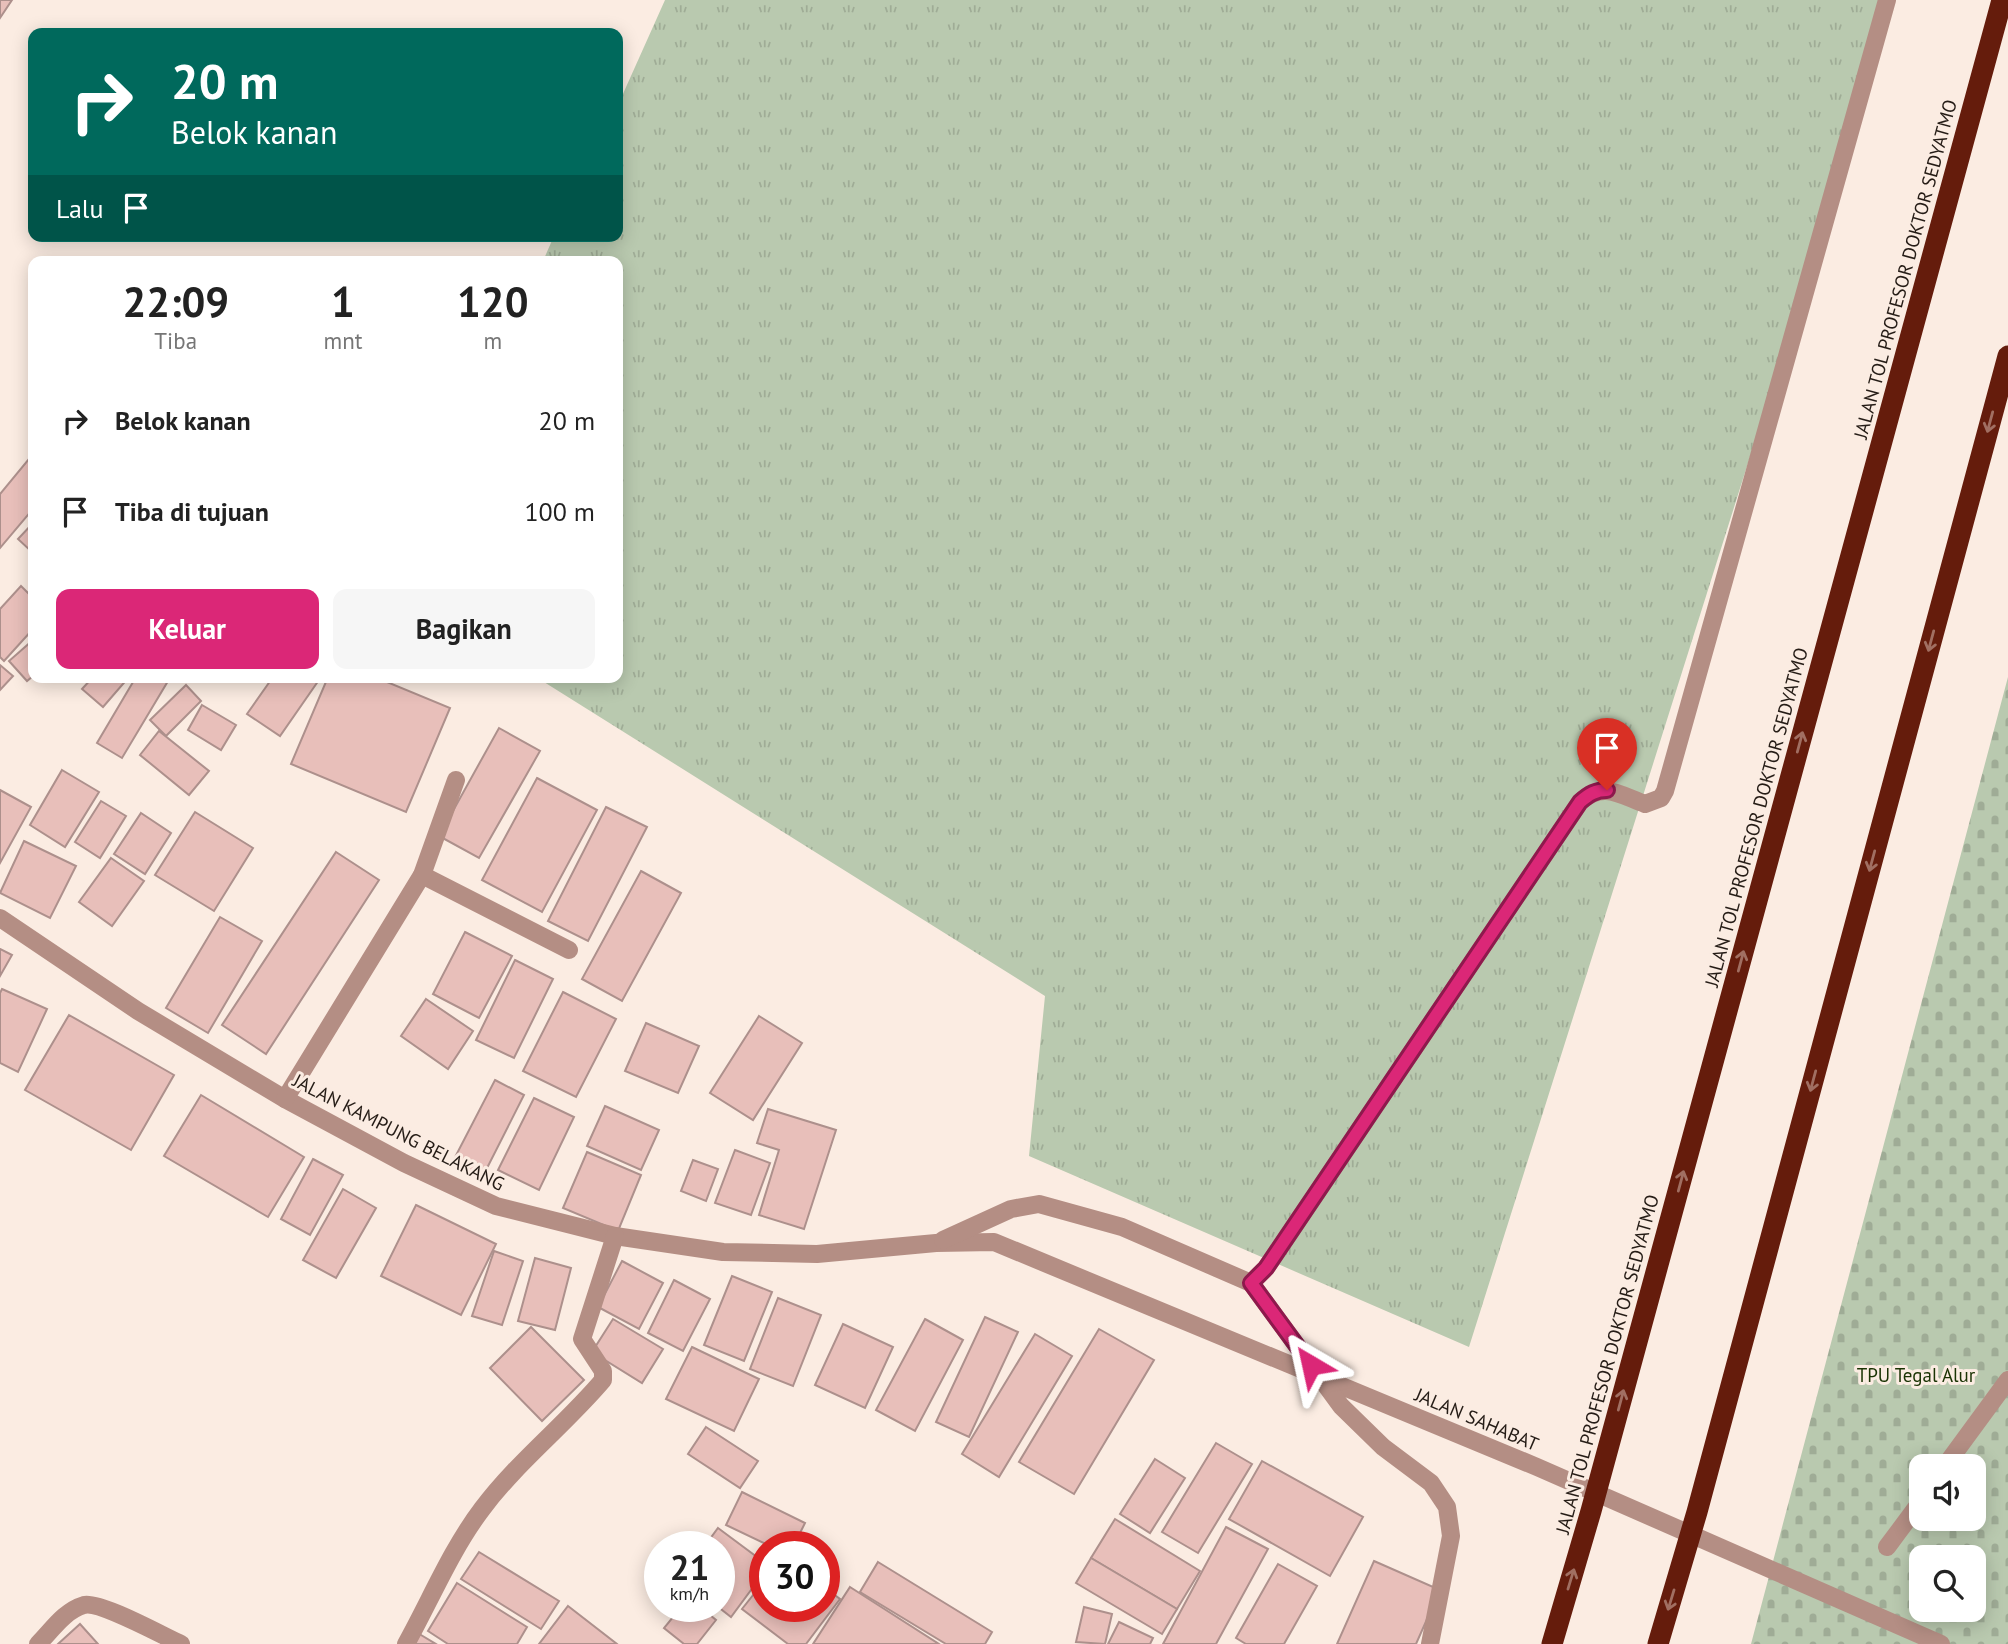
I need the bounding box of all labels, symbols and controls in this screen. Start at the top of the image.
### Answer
text: 20 m [171,49,278,113]
icon: right [56,56,147,147]
street label: JALAN TOL PROFESOR DOKTOR SEDYATMO [1848,97,1962,442]
text: Belok kanan [171,111,337,153]
icon: arrive [117,189,155,227]
text: Lalu [56,192,103,225]
text: 22:09 [122,274,229,329]
text: 1 [331,274,355,329]
text: 120 [457,274,528,329]
text: Tiba [154,326,197,355]
text: mnt [324,326,363,355]
text: m [483,326,502,355]
icon: right [56,402,94,440]
text: Belok kanan [115,404,251,437]
text: 20 m [539,404,595,437]
one-way arrow [1983,410,1996,433]
icon: arrive [56,493,94,531]
text: Tiba di tujuan [115,495,269,528]
text: 100 m [524,495,595,528]
button: Keluar [56,589,319,669]
button: Bagikan [333,589,595,669]
one-way arrow [1924,630,1937,652]
street label: JALAN TOL PROFESOR DOKTOR SEDYATMO [1699,645,1813,990]
pin [1577,718,1637,790]
icon: arrive [1588,729,1626,767]
one-way arrow [1794,731,1807,754]
one-way arrow [1865,849,1878,872]
one-way arrow [1735,950,1748,972]
street label: JALAN KAMPUNG BELAKANG [288,1068,509,1196]
one-way arrow [1805,1070,1818,1092]
one-way arrow [1675,1170,1688,1193]
street label: JALAN TOL PROFESOR DOKTOR SEDYATMO [1550,1192,1664,1537]
position arrow [1274,1328,1348,1402]
park label: TPU Tegal Alur [1857,1363,1976,1387]
street label: JALAN SAHABAT [1411,1382,1543,1456]
one-way arrow [1616,1390,1629,1412]
map controls [1909,1454,1986,1622]
button: sound [1909,1454,1986,1531]
speed limit sign: 30 [749,1531,840,1622]
text: 21 [670,1544,709,1590]
button: search [1909,1545,1986,1622]
one-way arrow [1566,1568,1579,1590]
text: km/h [670,1582,709,1605]
one-way arrow [1664,1589,1677,1611]

